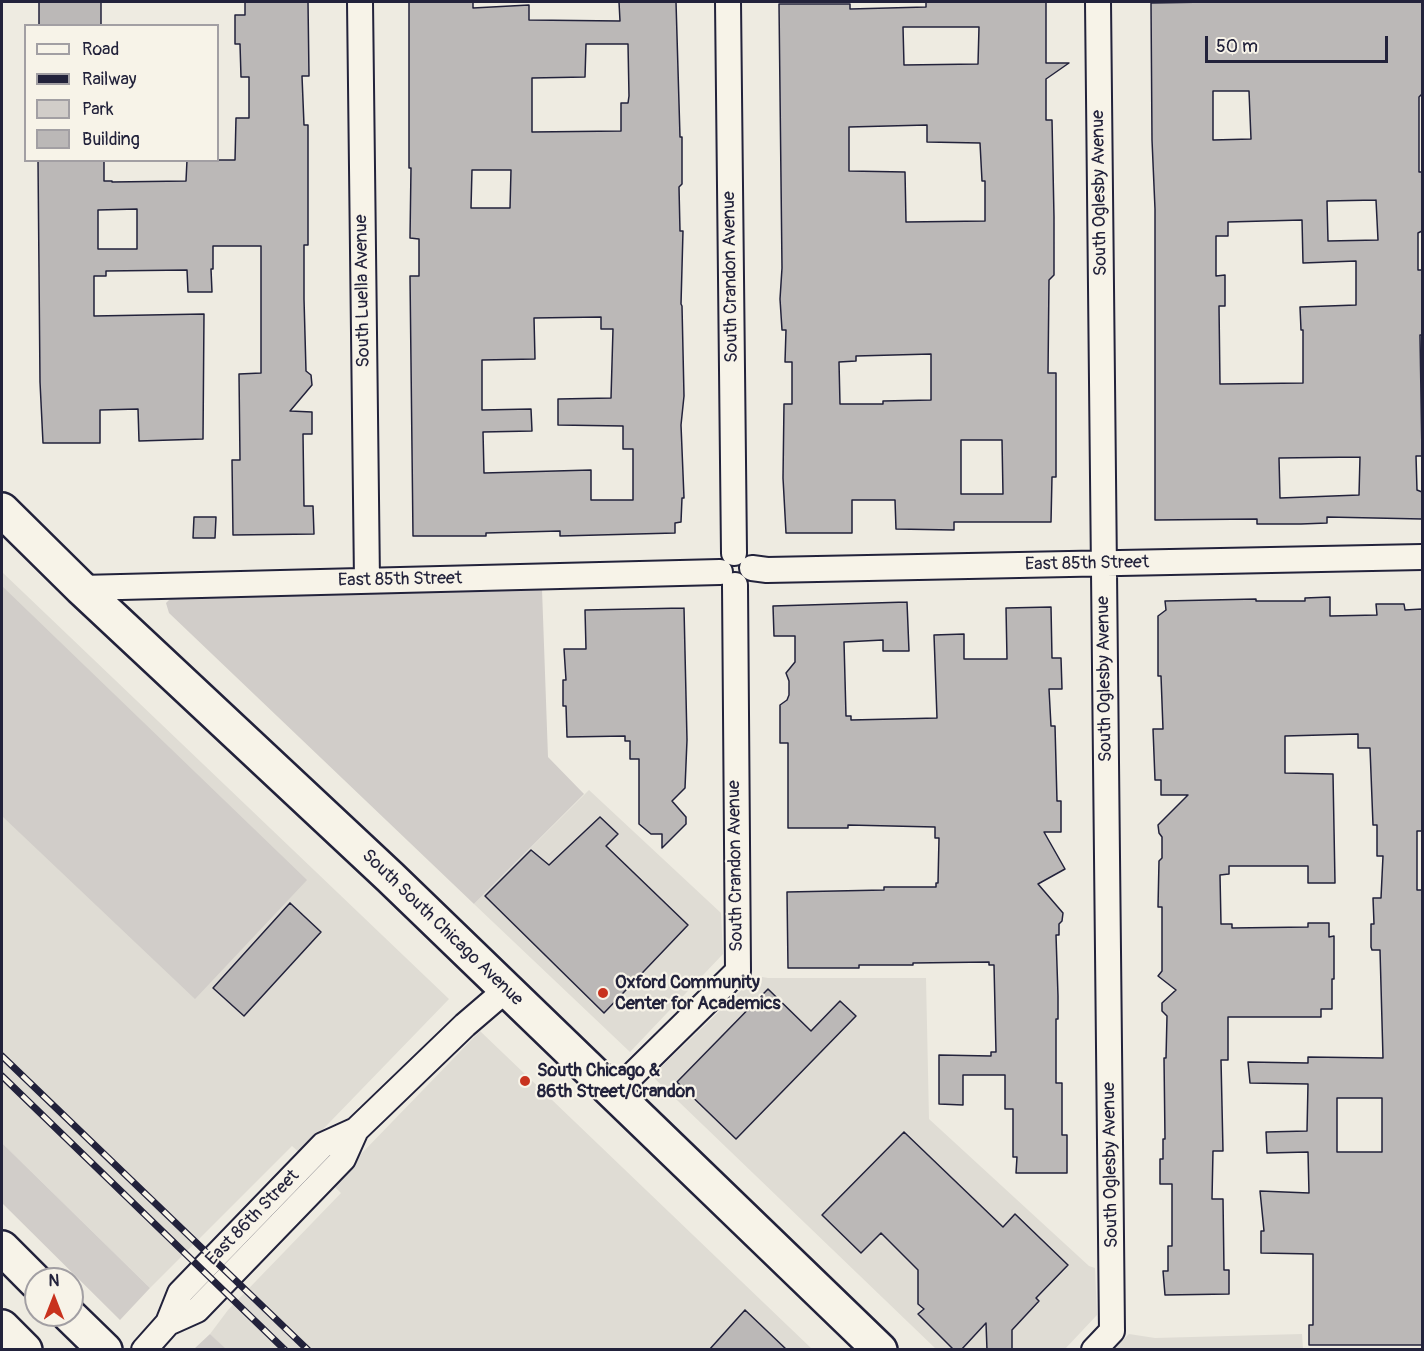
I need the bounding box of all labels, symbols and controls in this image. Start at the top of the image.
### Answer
legend [24,24,219,162]
scale bar [1208,24,1391,62]
text: 50 m [1216,35,1258,58]
text: Road [82,38,119,61]
text: Railway [82,68,137,91]
text: Park [82,98,114,121]
street label: South Oglesby Avenue [1088,110,1112,276]
text: Building [82,128,140,151]
street label: South Crandon Avenue [719,191,743,363]
street label: South Luella Avenue [351,214,375,368]
street label: East 85th Street [1025,552,1149,576]
street label: East 85th Street [338,568,462,592]
street label: South Oglesby Avenue [1093,596,1117,762]
street label: South Crandon Avenue [724,780,748,952]
street label: South South Chicago Avenue [357,845,527,1011]
place label: Oxford Community Center for Academics [615,972,781,1014]
marker: Oxford Community Center for Academics [596,986,610,1000]
place label: South Chicago & 86th Street/Crandon [537,1060,695,1102]
marker: South Chicago & 86th Street/Crandon [518,1074,532,1088]
street label: South Oglesby Avenue [1099,1082,1123,1248]
street label: East 86th Street [202,1166,304,1270]
north arrow [24,1267,84,1327]
text: N [49,1271,59,1291]

